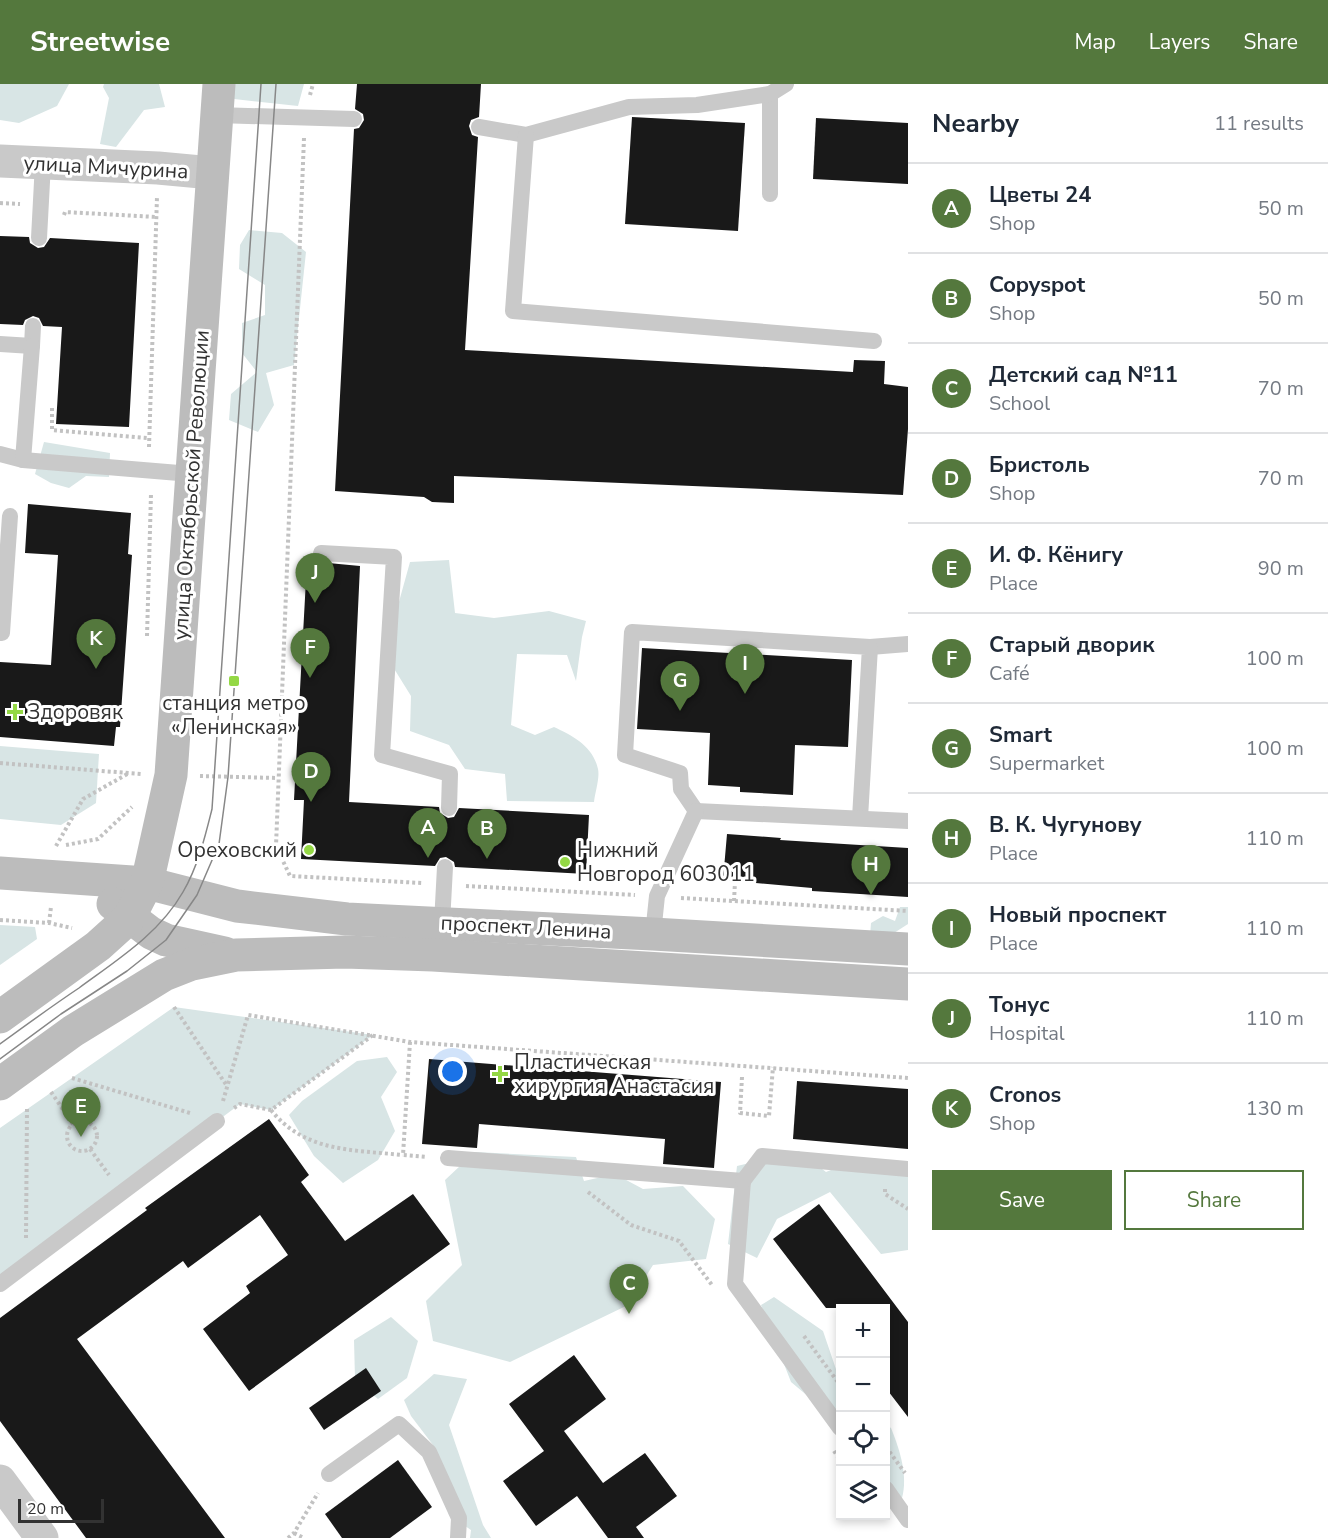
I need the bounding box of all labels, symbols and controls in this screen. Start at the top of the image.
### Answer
text: Streetwise [30,23,170,61]
text: Map [1074,28,1116,56]
text: Layers [1149,28,1210,56]
text: Share [1243,28,1298,56]
text: Nearby [932,106,1019,141]
text: 11 results [1214,110,1304,137]
street label: улица Мичурина [23,149,189,185]
text: Цветы 24 [989,180,1091,210]
text: A [944,195,959,222]
text: 50 m [1258,195,1304,222]
text: Shop [989,210,1035,237]
text: Copyspot [989,270,1085,300]
text: B [945,285,958,312]
text: 50 m [1258,285,1304,312]
text: Shop [989,300,1035,327]
street label: улица Октябрьской Революции [166,329,216,641]
text: Детский сад №11 [989,360,1178,390]
text: C [945,375,958,402]
text: 70 m [1258,375,1304,402]
text: School [989,390,1050,417]
text: Бристоль [989,450,1090,480]
text: D [944,465,959,492]
text: 70 m [1258,465,1304,492]
text: Shop [989,480,1035,507]
text: И. Ф. Кёнигу [989,540,1123,570]
pin: J [296,554,334,603]
text: E [946,555,957,582]
text: 90 m [1258,555,1304,582]
text: Place [989,570,1038,597]
pin: K [76,620,116,669]
pin: F [290,628,330,678]
text: Старый дворик [989,630,1155,660]
pin: I [726,644,764,694]
text: F [946,645,957,672]
text: 100 m [1246,645,1304,672]
text: Café [989,660,1030,687]
pin: G [660,662,700,711]
marker: станция метро «Ленинская» [227,674,241,688]
place label: станция метро «Ленинская» [162,689,306,741]
place label: Здоровяк [27,698,124,726]
marker: Здоровяк [8,705,22,719]
text: Smart [989,720,1052,750]
text: G [944,735,959,762]
text: 100 m [1246,735,1304,762]
text: Supermarket [989,750,1104,777]
pin: D [292,752,330,802]
pin: A [408,808,448,858]
pin: B [468,810,506,859]
text: В. К. Чугунову [989,810,1142,840]
text: H [944,825,959,852]
text: 110 m [1246,825,1304,852]
place label: Ореховский [177,836,297,864]
place label: Нижний Новгород 603011 [577,836,755,888]
text: Place [989,840,1038,867]
marker: Ореховский [302,843,316,857]
pin: H [852,846,890,895]
marker: Нижний Новгород 603011 [558,855,572,869]
text: Новый проспект [989,900,1167,930]
street label: проспект Ленина [440,909,612,945]
text: I [949,915,954,942]
text: 110 m [1246,915,1304,942]
text: Place [989,930,1038,957]
text: Тонус [989,990,1050,1020]
text: J [948,1005,955,1032]
text: 110 m [1246,1005,1304,1032]
text: Hospital [989,1020,1065,1047]
place label: Пластическая хирургия Анастасия [514,1048,714,1100]
your location [438,1057,467,1086]
marker: Пластическая хирургия Анастасия [491,1065,509,1083]
text: Cronos [989,1080,1061,1110]
pin: E [62,1088,100,1137]
text: K [945,1095,958,1122]
text: 130 m [1246,1095,1304,1122]
text: Shop [989,1110,1035,1137]
button: Save [932,1170,1112,1230]
button: Share [1124,1170,1304,1230]
pin: C [610,1264,648,1314]
map controls [836,1304,890,1520]
button: + [836,1304,890,1358]
button: − [836,1358,890,1412]
button: locate [836,1412,890,1466]
button: layers [836,1466,890,1520]
scale bar [18,1496,104,1524]
text: 20 m [27,1498,64,1520]

